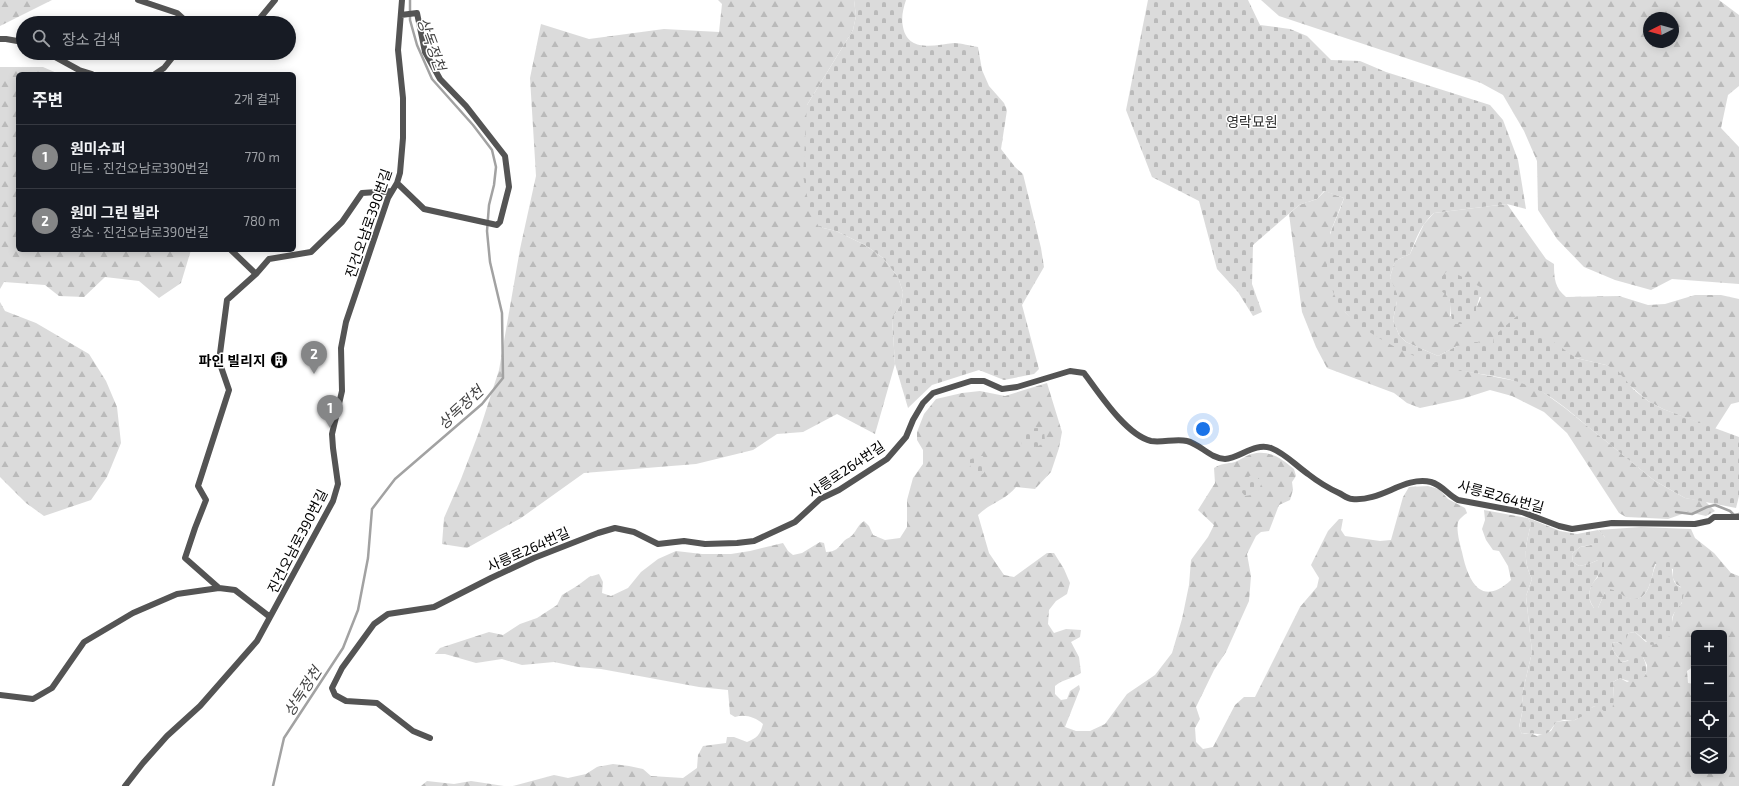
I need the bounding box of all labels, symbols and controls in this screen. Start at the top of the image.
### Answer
north arrow [1643,12,1679,48]
water label: 상독정천 [414,15,451,75]
search box [16,16,296,60]
icon: search [30,27,52,49]
text: 장소 검색 [62,30,121,48]
text: 주변 [32,89,63,109]
text: 2개 결과 [234,91,280,107]
park label: 영락묘원 [1226,113,1278,130]
text: 원미슈퍼 [70,139,125,157]
text: 1 [42,149,48,165]
text: 770 m [245,149,280,165]
text: 마트 · 진건오남로390번길 [70,160,209,176]
street label: 진건오남로390번길 [341,166,395,280]
text: 원미 그린 빌라 [70,203,159,221]
text: 2 [41,213,49,229]
text: 780 m [243,213,280,229]
text: 장소 · 진건오남로390번길 [70,224,209,240]
pin: 2 [301,341,327,374]
building icon: 파인 빌리지 [269,350,289,370]
place label: 파인 빌리지 [199,352,266,369]
water label: 상독정천 [434,380,488,432]
pin: 1 [317,395,343,428]
your location [1193,419,1213,439]
street label: 사릉로264번길 [804,437,888,501]
street label: 사릉로264번길 [1456,476,1546,516]
street label: 진건오남로390번길 [263,486,331,596]
street label: 사릉로264번길 [484,523,572,575]
map controls [1691,630,1727,774]
button: + [1691,630,1727,666]
water label: 상독정천 [279,661,326,719]
button: − [1691,666,1727,702]
button: locate [1691,702,1727,738]
button: layers [1691,738,1727,774]

